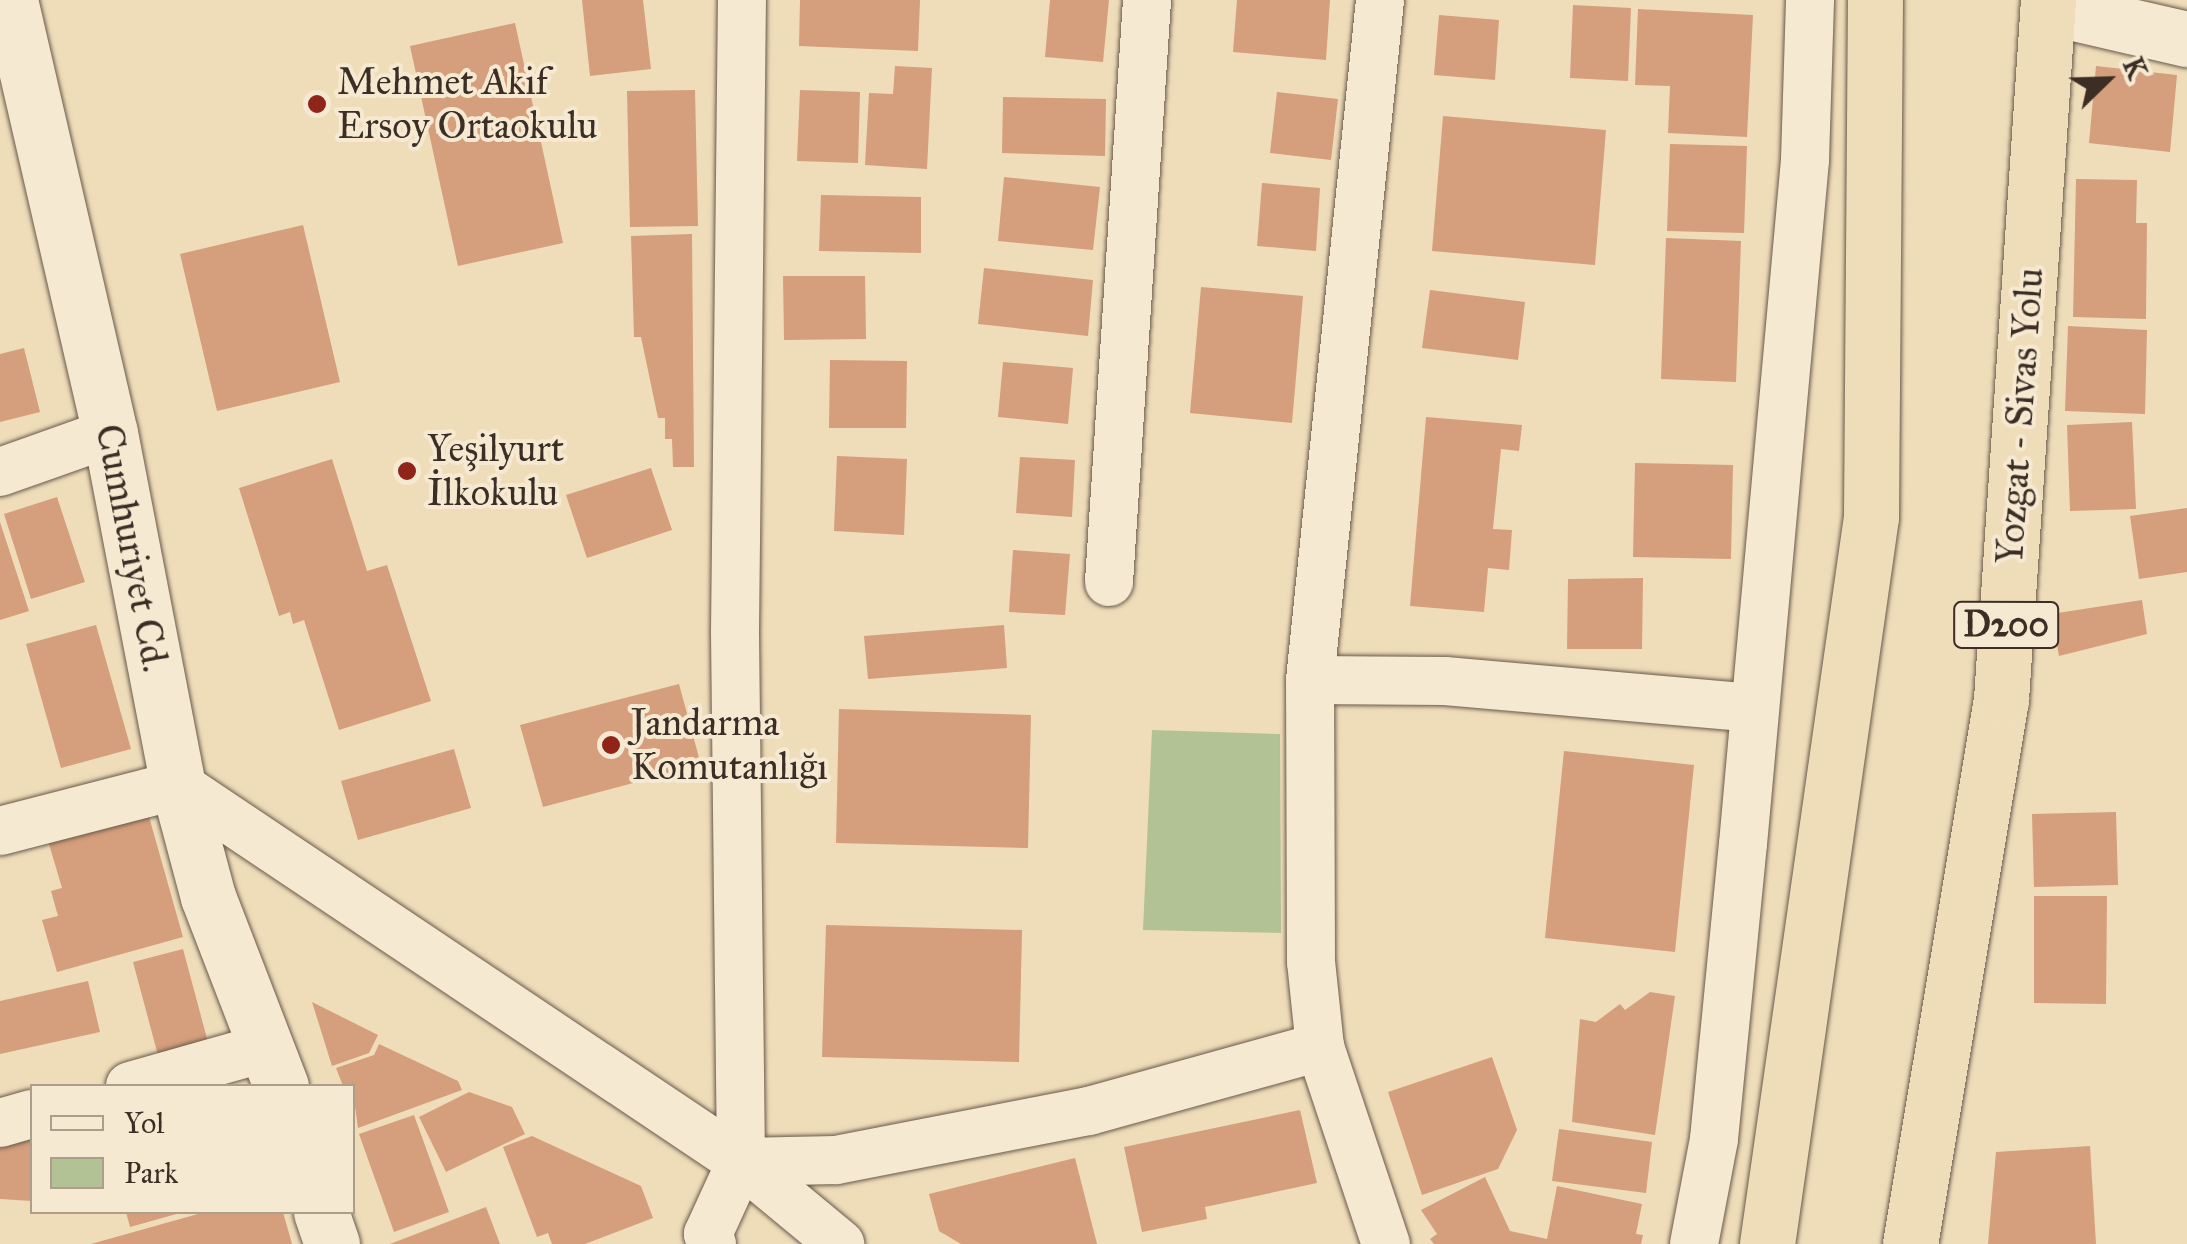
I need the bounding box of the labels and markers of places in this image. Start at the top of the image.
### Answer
place label: Mehmet Akif Ersoy Ortaokulu [337,59,598,148]
marker: Mehmet Akif Ersoy Ortaokulu [306,93,328,115]
place label: Yeşilyurt İlkokulu [427,426,564,516]
marker: Yeşilyurt İlkokulu [396,460,418,482]
place label: Jandarma Komutanlığı [631,700,828,789]
marker: Jandarma Komutanlığı [600,734,622,756]

